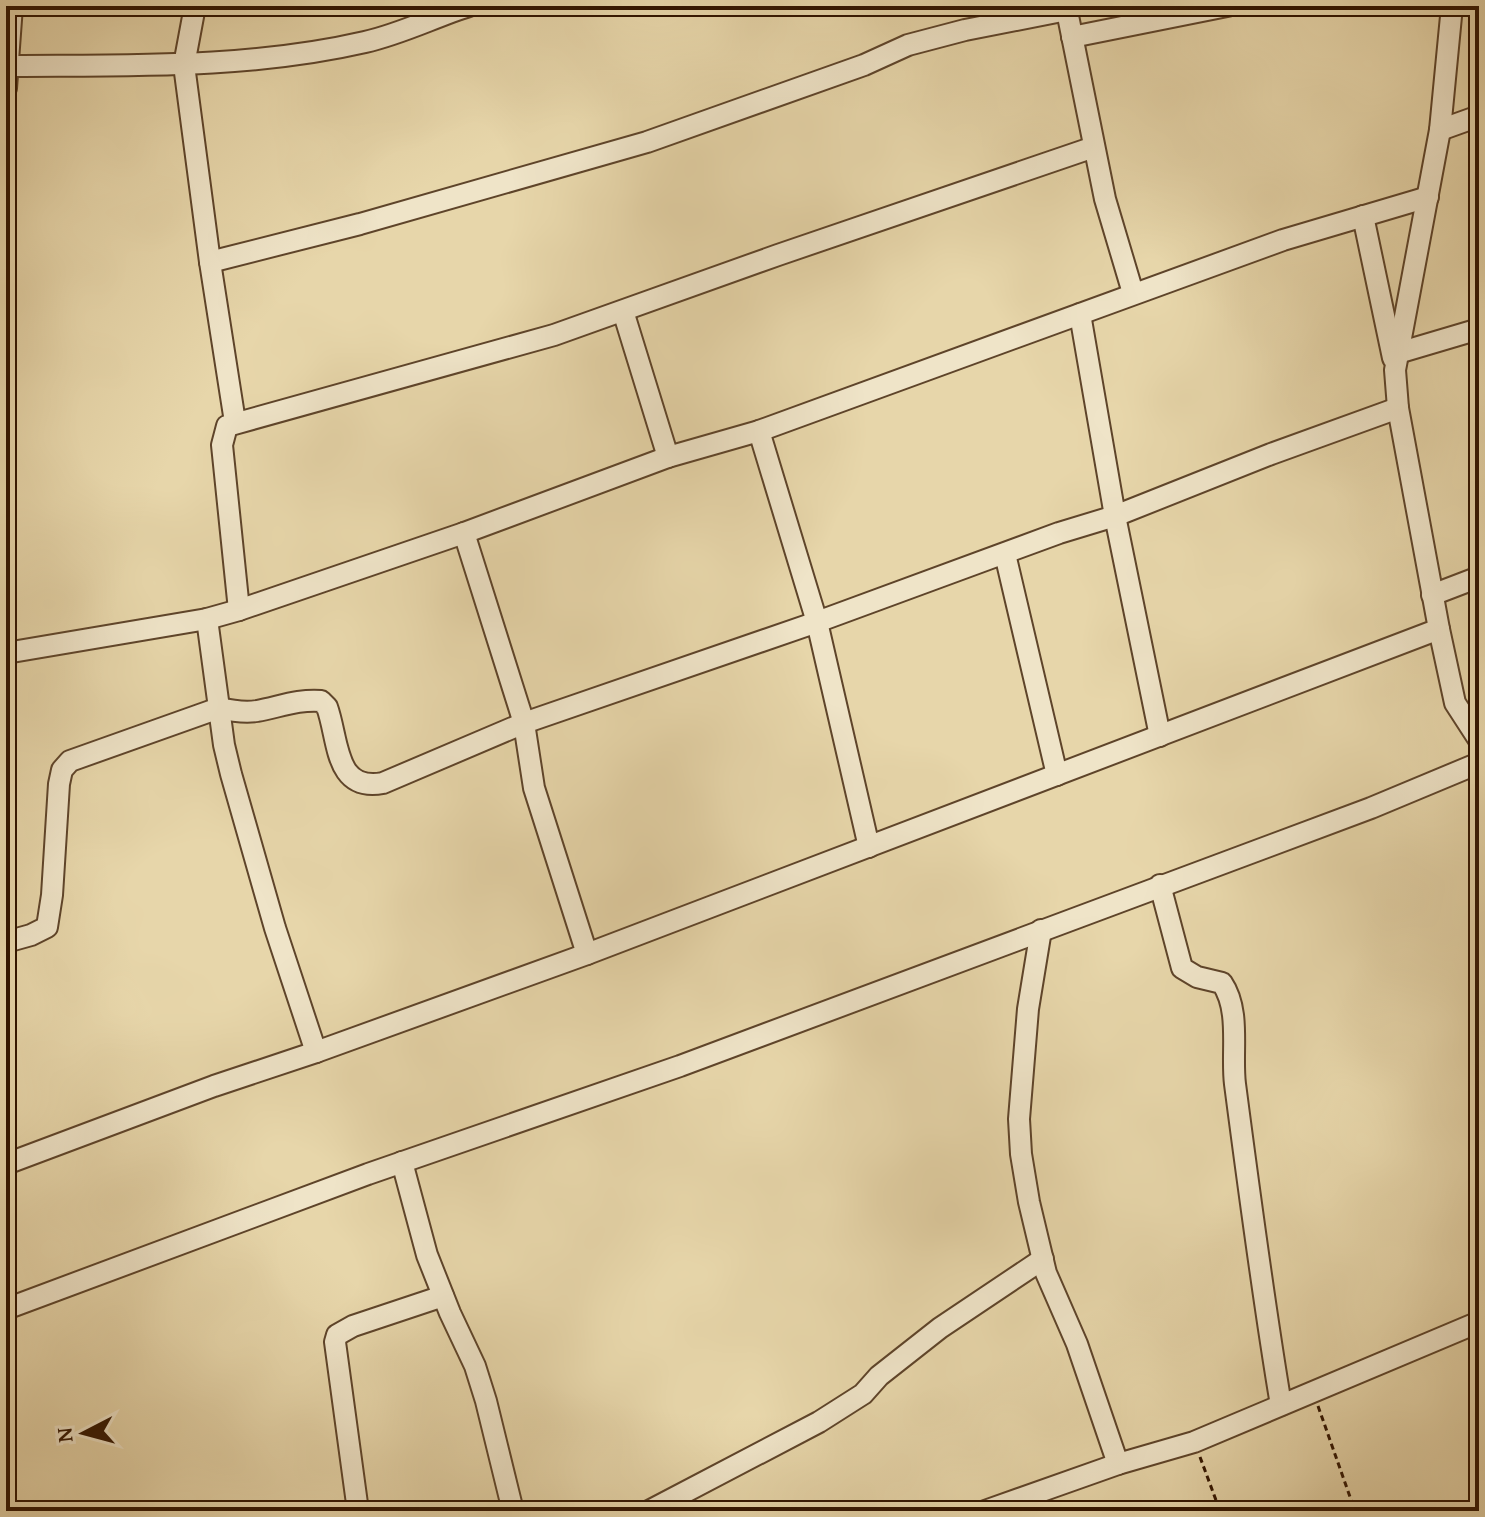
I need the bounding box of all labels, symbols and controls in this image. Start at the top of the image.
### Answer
north arrow [44,1393,124,1473]
text: N [47,1426,81,1444]

